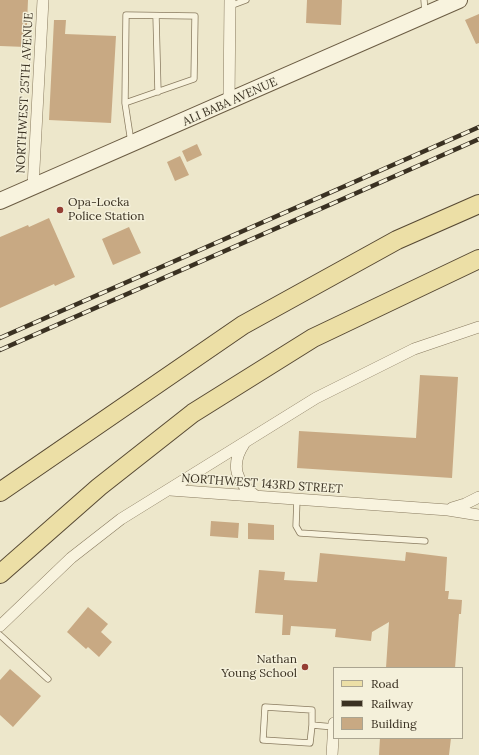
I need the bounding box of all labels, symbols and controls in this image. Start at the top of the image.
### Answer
street label: NORTHWEST 25TH AVENUE [14,12,36,174]
street label: ALI BABA AVENUE [180,75,280,129]
place label: Opa-Locka Police Station [68,196,145,224]
marker: Opa-Locka Police Station [55,205,65,215]
street label: NORTHWEST 143RD STREET [181,471,343,497]
place label: Nathan Young School [221,653,297,681]
marker: Nathan Young School [300,662,310,672]
legend [333,667,463,739]
text: Road [371,676,399,691]
text: Railway [371,696,413,711]
text: Building [371,716,417,731]

